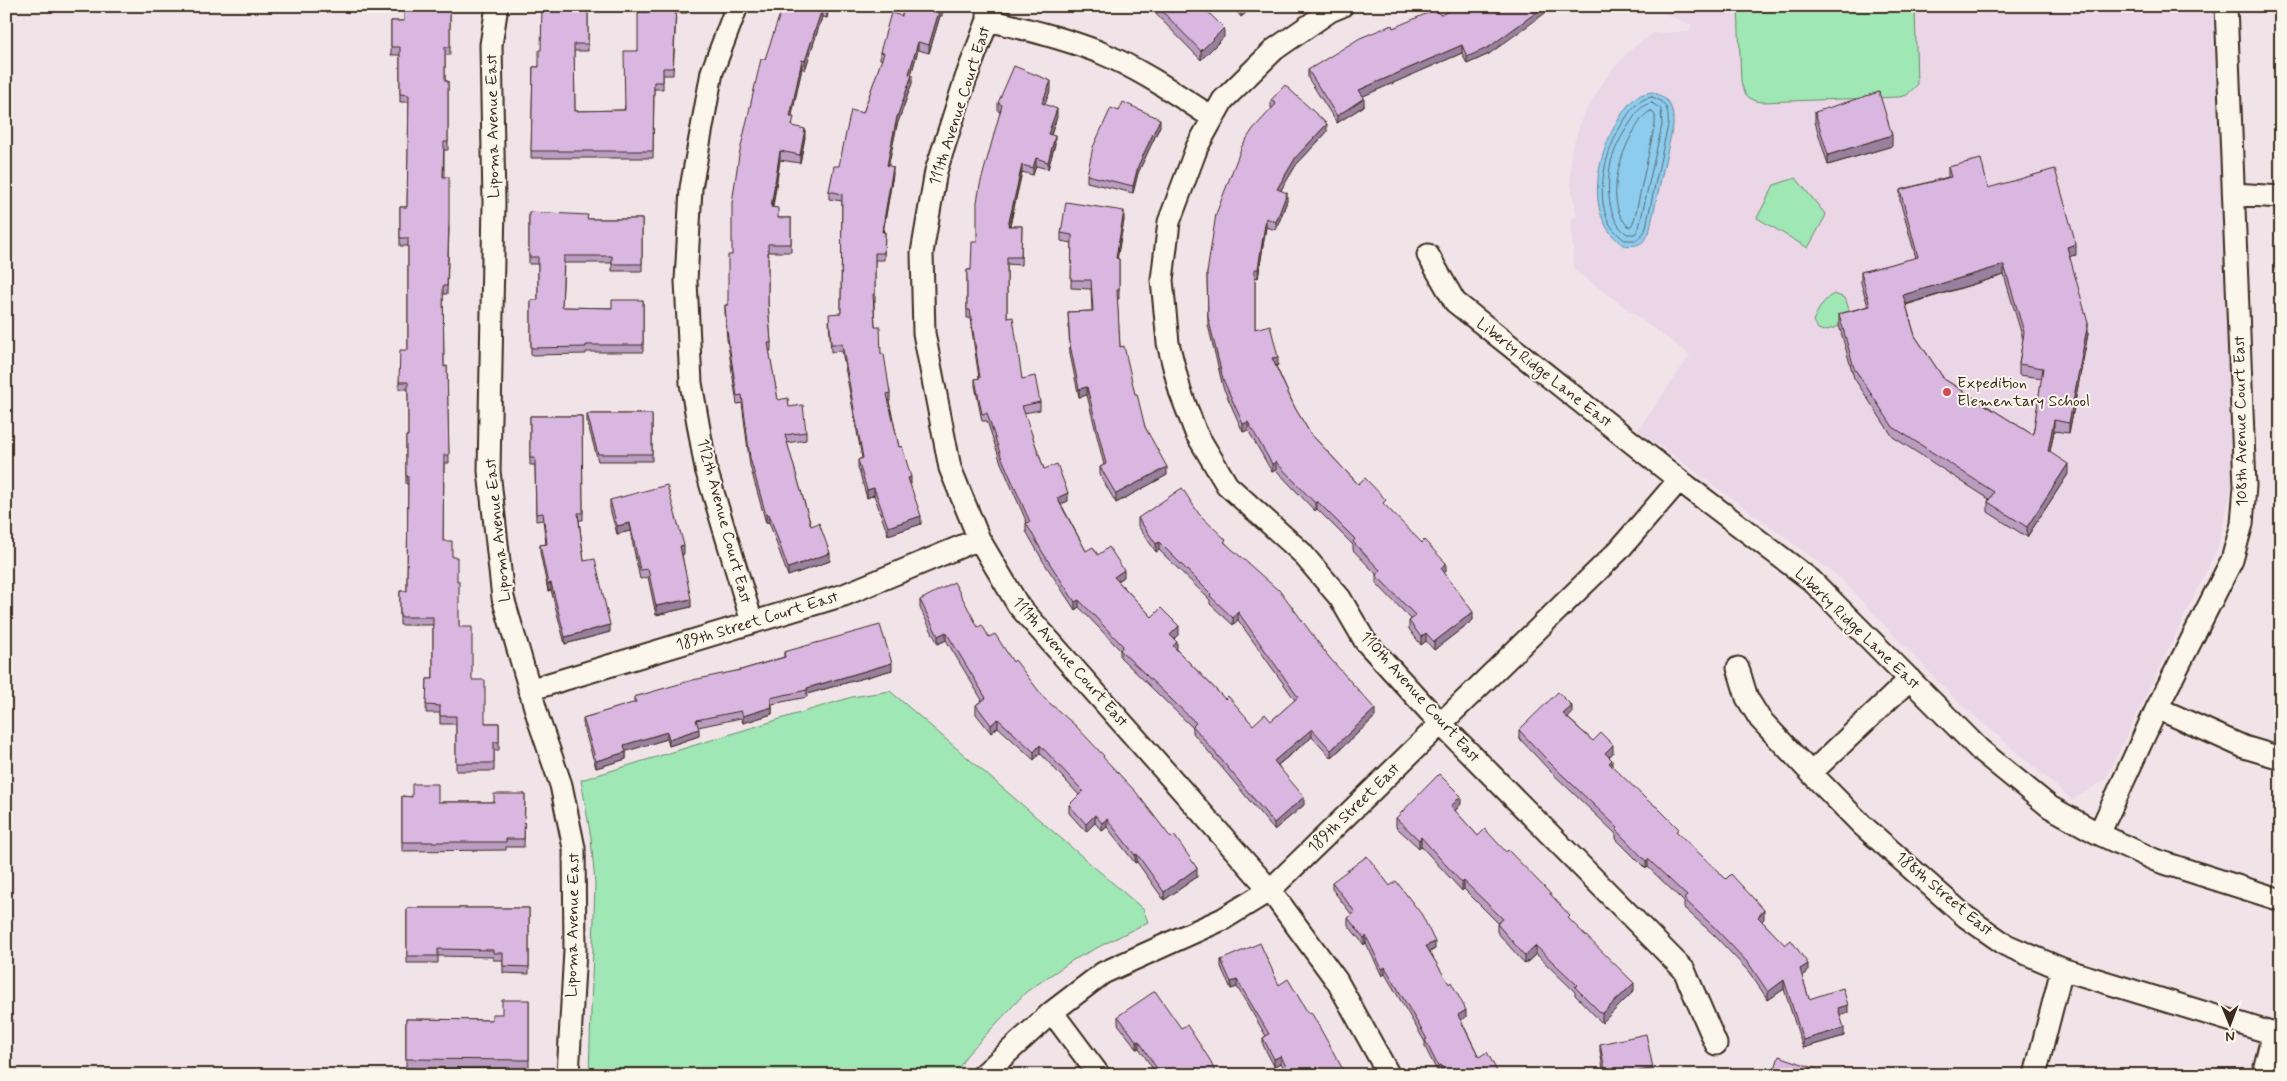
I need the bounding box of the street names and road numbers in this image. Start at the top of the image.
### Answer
street label: 111th Avenue Court East [924,24,996,188]
street label: Lipoma Avenue East [481,53,505,199]
street label: Liberty Ridge Lane East [1471,313,1616,433]
street label: 108th Avenue Court East [2229,335,2253,507]
street label: 112th Avenue Court East [692,436,756,606]
street label: Lipoma Avenue East [480,457,516,603]
street label: Liberty Ridge Lane East [1789,564,1924,695]
street label: 189th Street Court East [673,586,841,656]
street label: 111th Avenue Court East [1007,592,1133,732]
street label: 110th Avenue Court East [1355,627,1485,767]
street label: 189th Street East [1303,758,1405,858]
street label: 188th Street East [1891,847,1997,941]
street label: Lipoma Avenue East [561,852,585,998]

